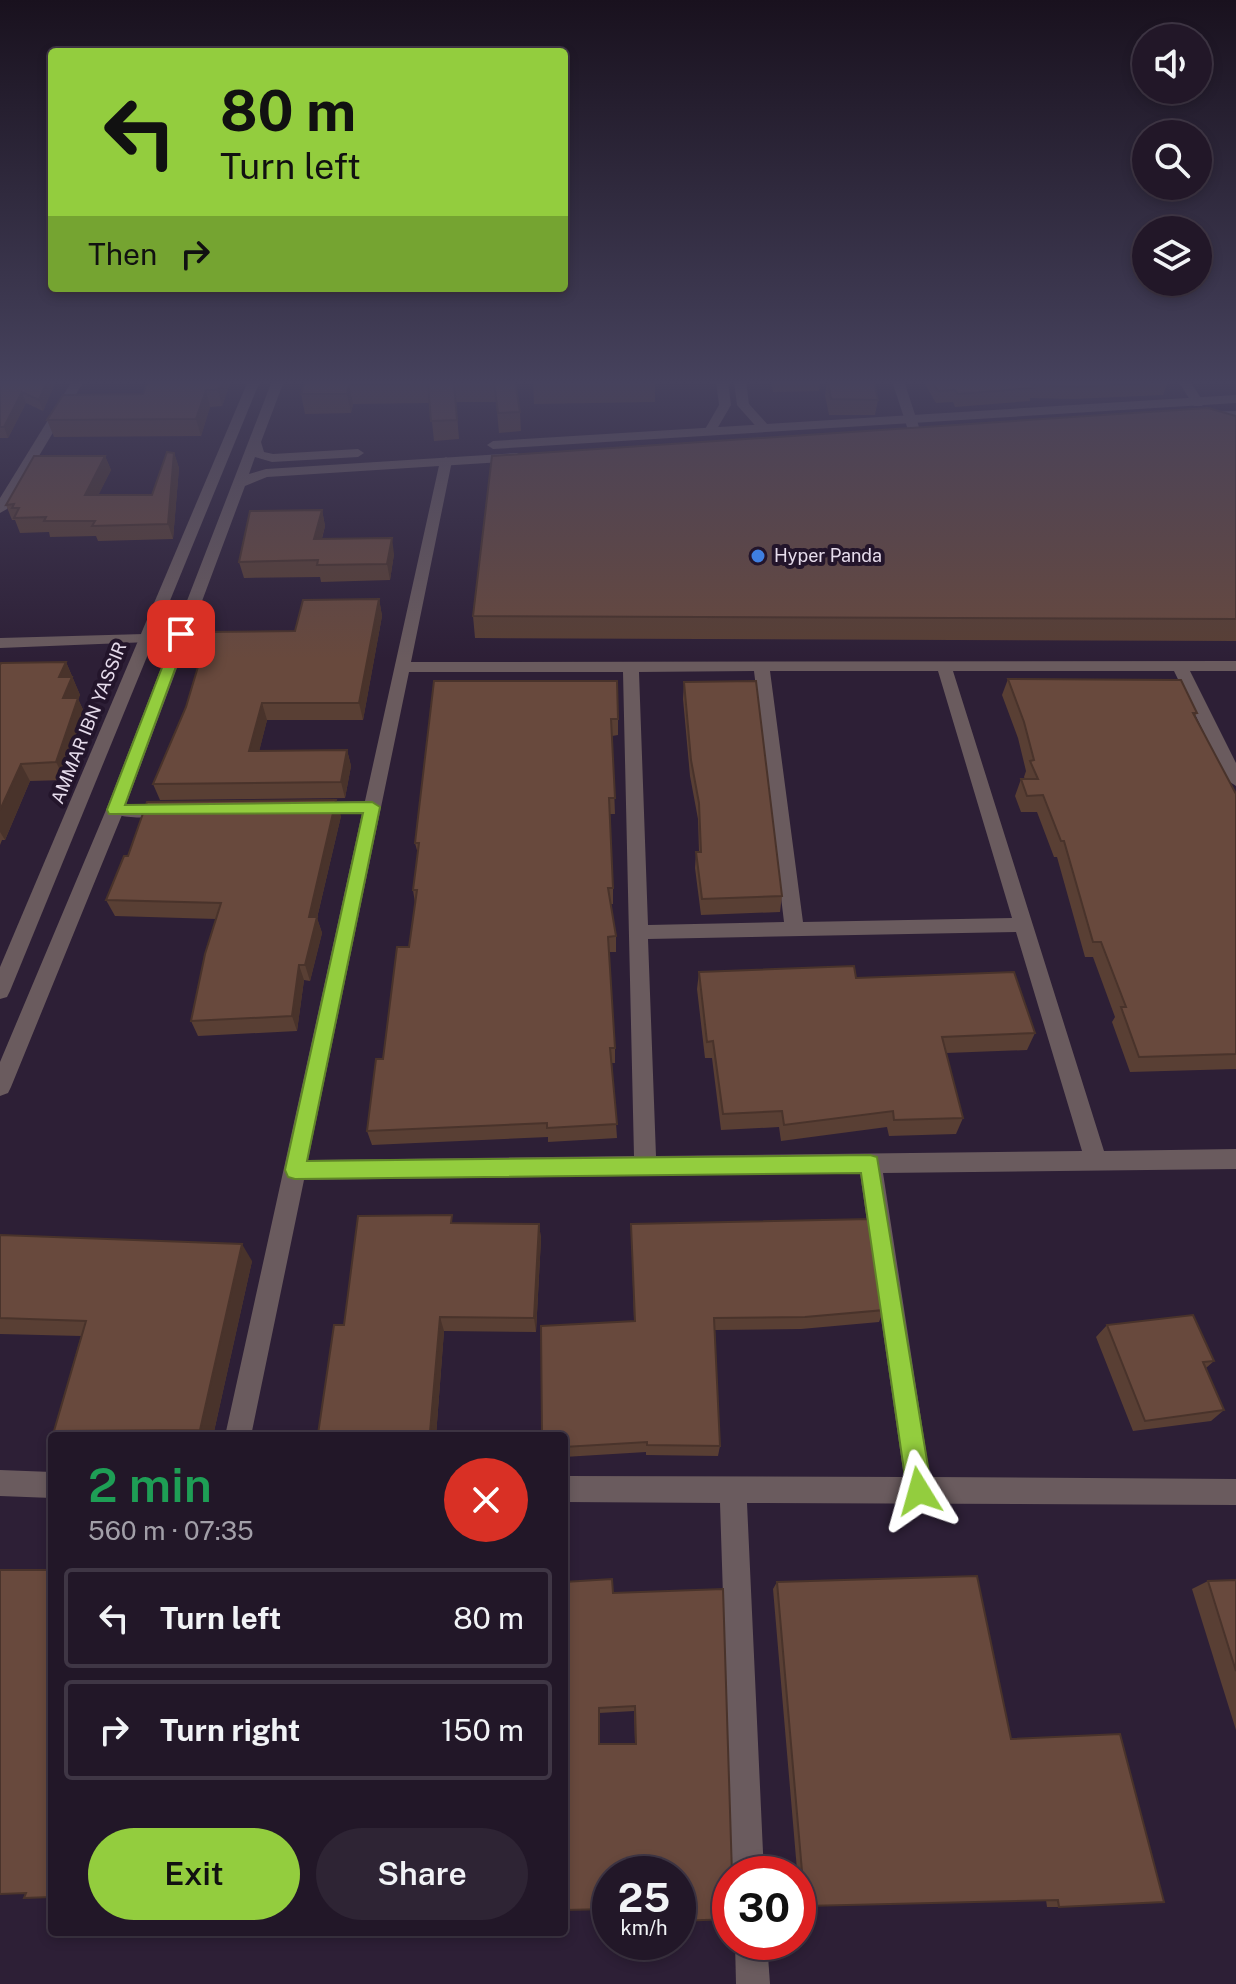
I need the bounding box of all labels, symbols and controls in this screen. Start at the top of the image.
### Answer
map controls [1132,24,1212,296]
button: sound [1132,24,1212,104]
text: 80 m [220,78,356,144]
icon: left [88,80,192,184]
button: search [1132,120,1212,200]
text: Turn left [220,145,361,187]
button: layers [1132,216,1212,296]
icon: right [173,232,217,276]
text: Then [88,236,157,272]
place label: Hyper Panda [774,545,882,566]
marker: Hyper Panda [749,547,767,565]
pin [147,600,215,668]
icon: arrive [159,612,203,656]
street label: AMMAR IBN YASSIR [46,639,131,807]
position arrow [877,1449,961,1533]
text: 2 min [88,1456,212,1513]
button: close [444,1458,528,1542]
text: 560 m · 07:35 [88,1515,254,1546]
icon: left [92,1596,136,1640]
text: Turn left [160,1600,281,1636]
text: 80 m [453,1600,524,1636]
icon: right [92,1708,136,1752]
text: Turn right [160,1712,300,1748]
text: 150 m [441,1712,524,1748]
button: Exit [88,1828,300,1920]
button: Share [316,1828,528,1920]
speed limit sign: 30 [712,1856,816,1960]
text: 25 [618,1874,670,1921]
text: km/h [620,1916,668,1940]

